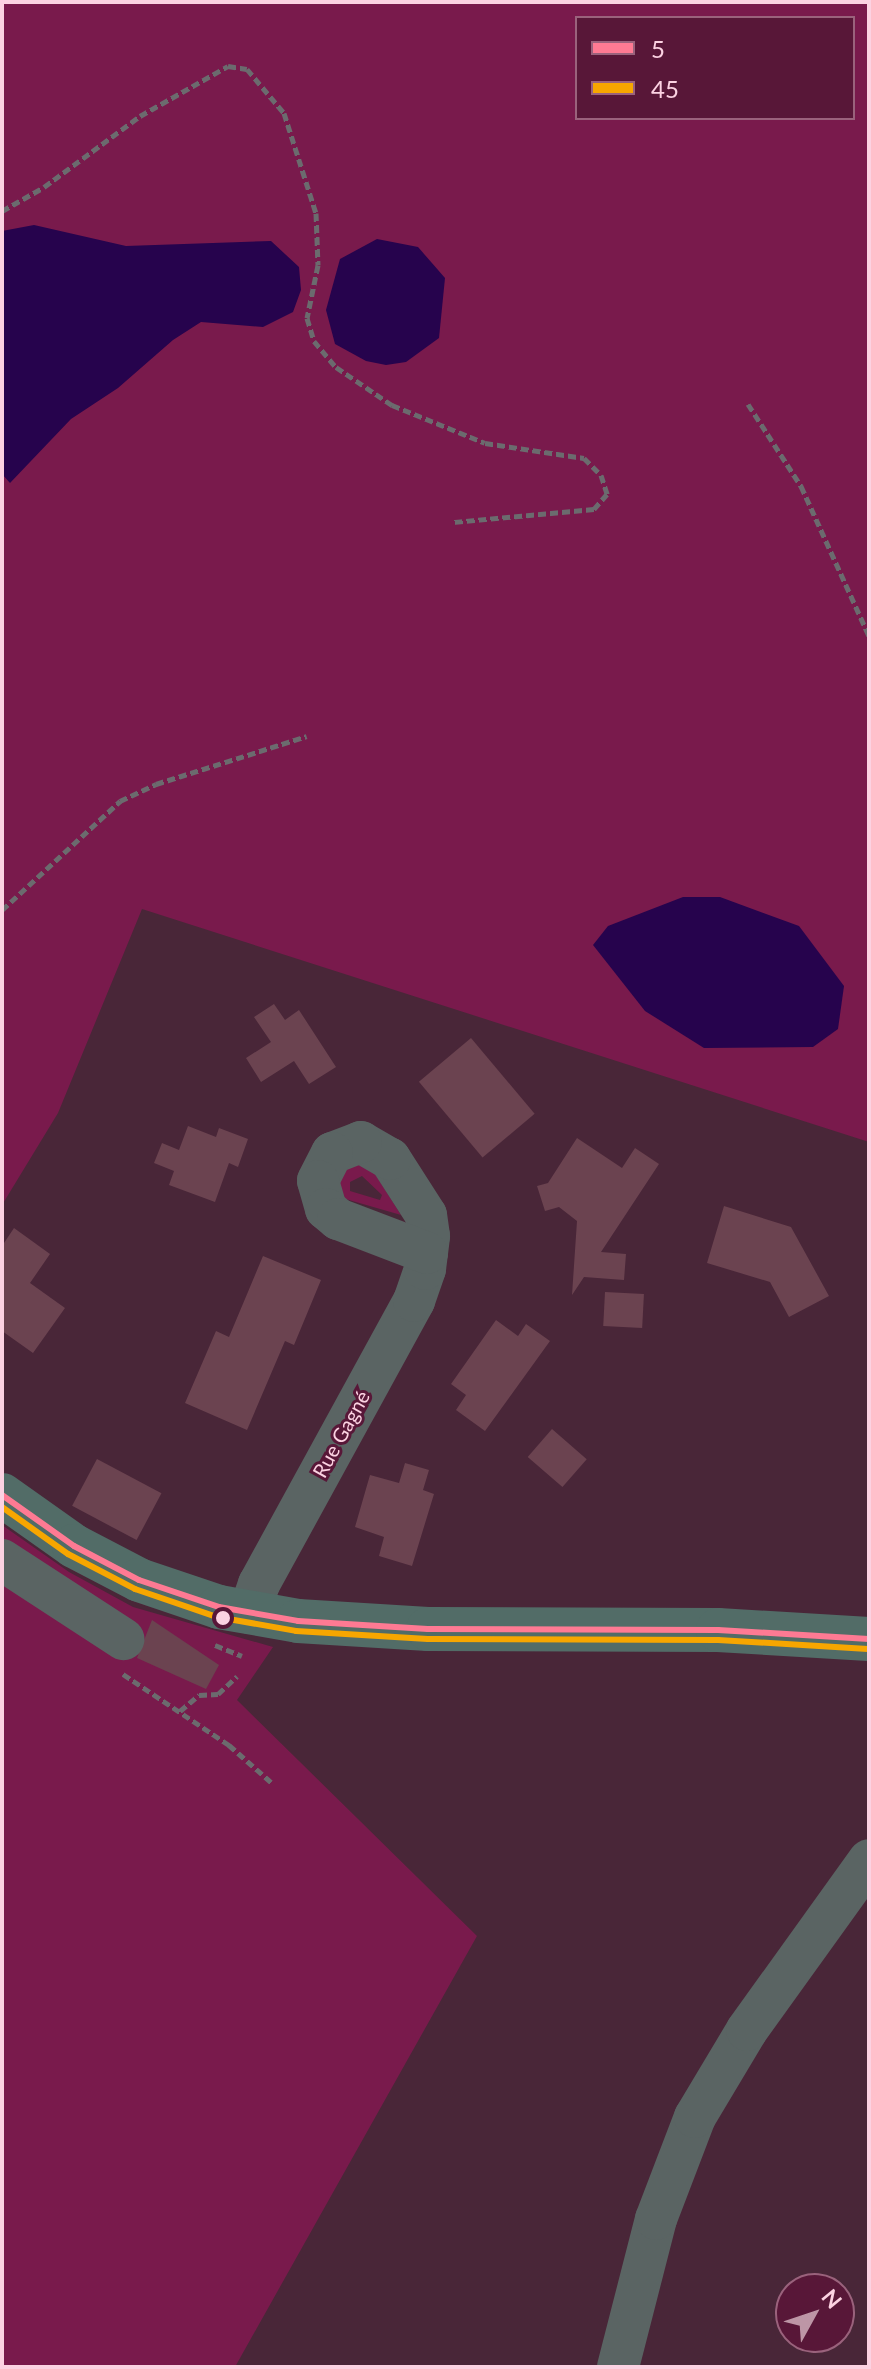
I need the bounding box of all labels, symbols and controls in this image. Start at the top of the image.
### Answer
legend [575,16,855,120]
text: 5 [651,34,665,63]
text: 45 [651,74,679,103]
street label: Rue Gagné [307,1386,375,1482]
unlabelled marker [215,1610,231,1626]
north arrow [775,2273,855,2353]
text: N [816,2283,848,2314]

